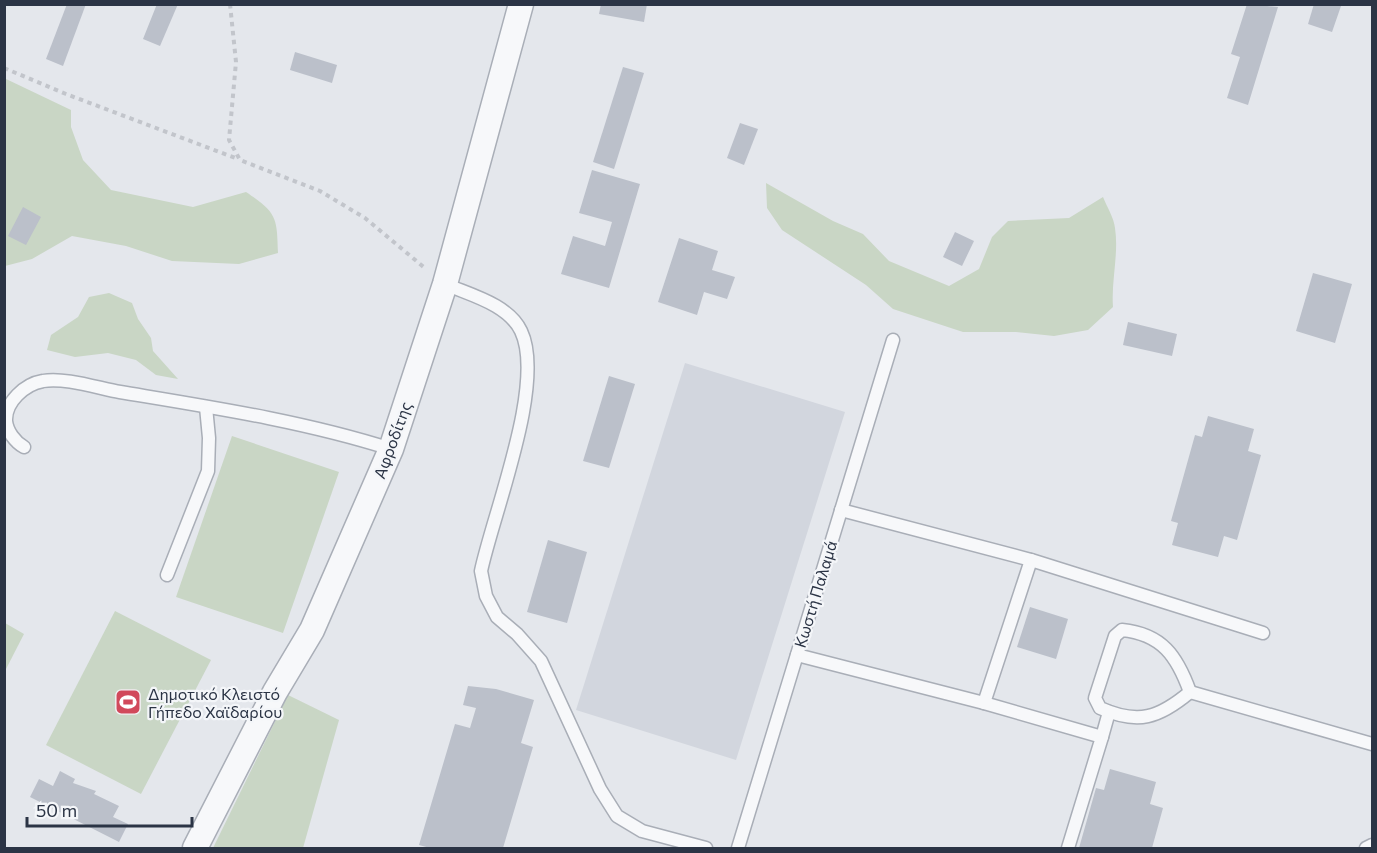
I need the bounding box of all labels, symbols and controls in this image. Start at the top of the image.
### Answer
street label: Αφροδίτης [369,399,415,481]
street label: Κωστή Παλαμά [790,538,840,650]
place label: Δημοτικό Κλειστό Γήπεδο Χαϊδαρίου [148,684,282,721]
sports icon: Δημοτικό Κλειστό Γήπεδο Χαϊδαρίου [113,687,143,717]
scale bar [27,790,192,828]
text: 50 m [36,799,77,821]

